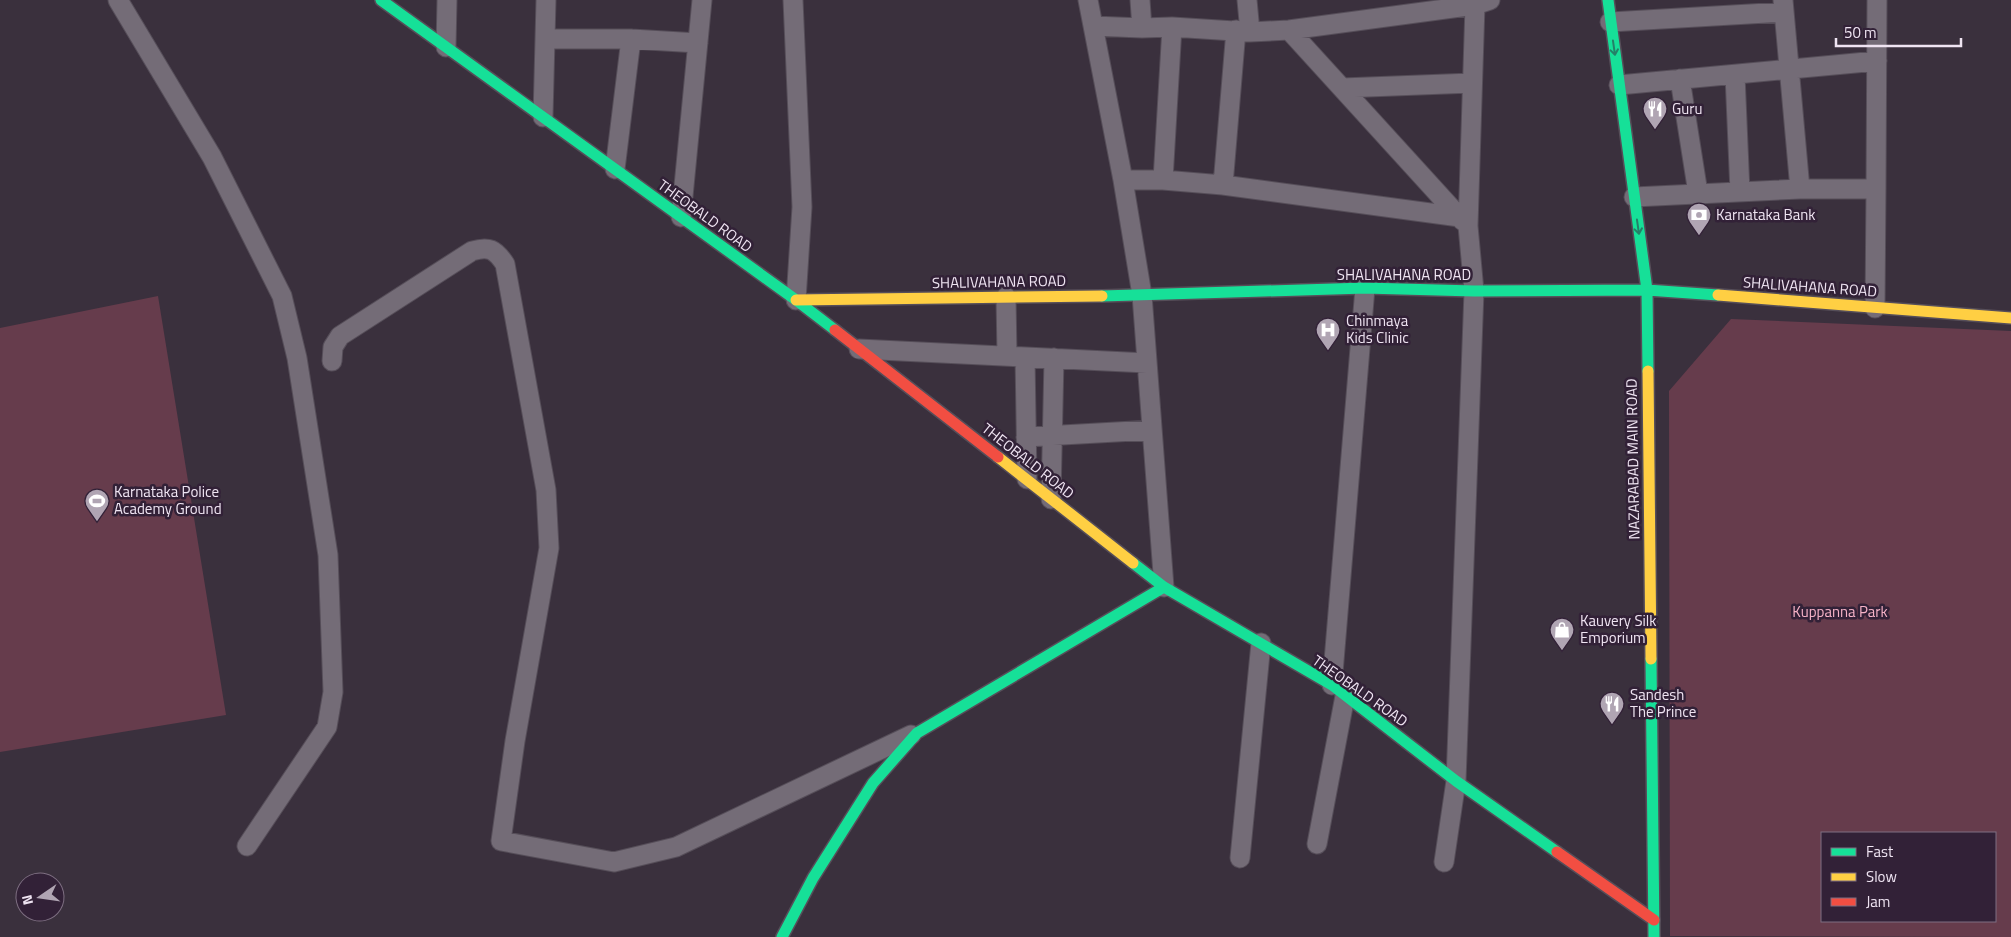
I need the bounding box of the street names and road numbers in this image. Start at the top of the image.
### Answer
street label: THEOBALD ROAD [653,173,757,258]
street label: SHALIVAHANA ROAD [1337,263,1471,286]
street label: SHALIVAHANA ROAD [932,269,1066,294]
street label: SHALIVAHANA ROAD [1742,270,1878,303]
street label: NAZARABAD MAIN ROAD [1620,378,1645,540]
street label: THEOBALD ROAD [977,417,1079,504]
street label: THEOBALD ROAD [1308,649,1413,732]

